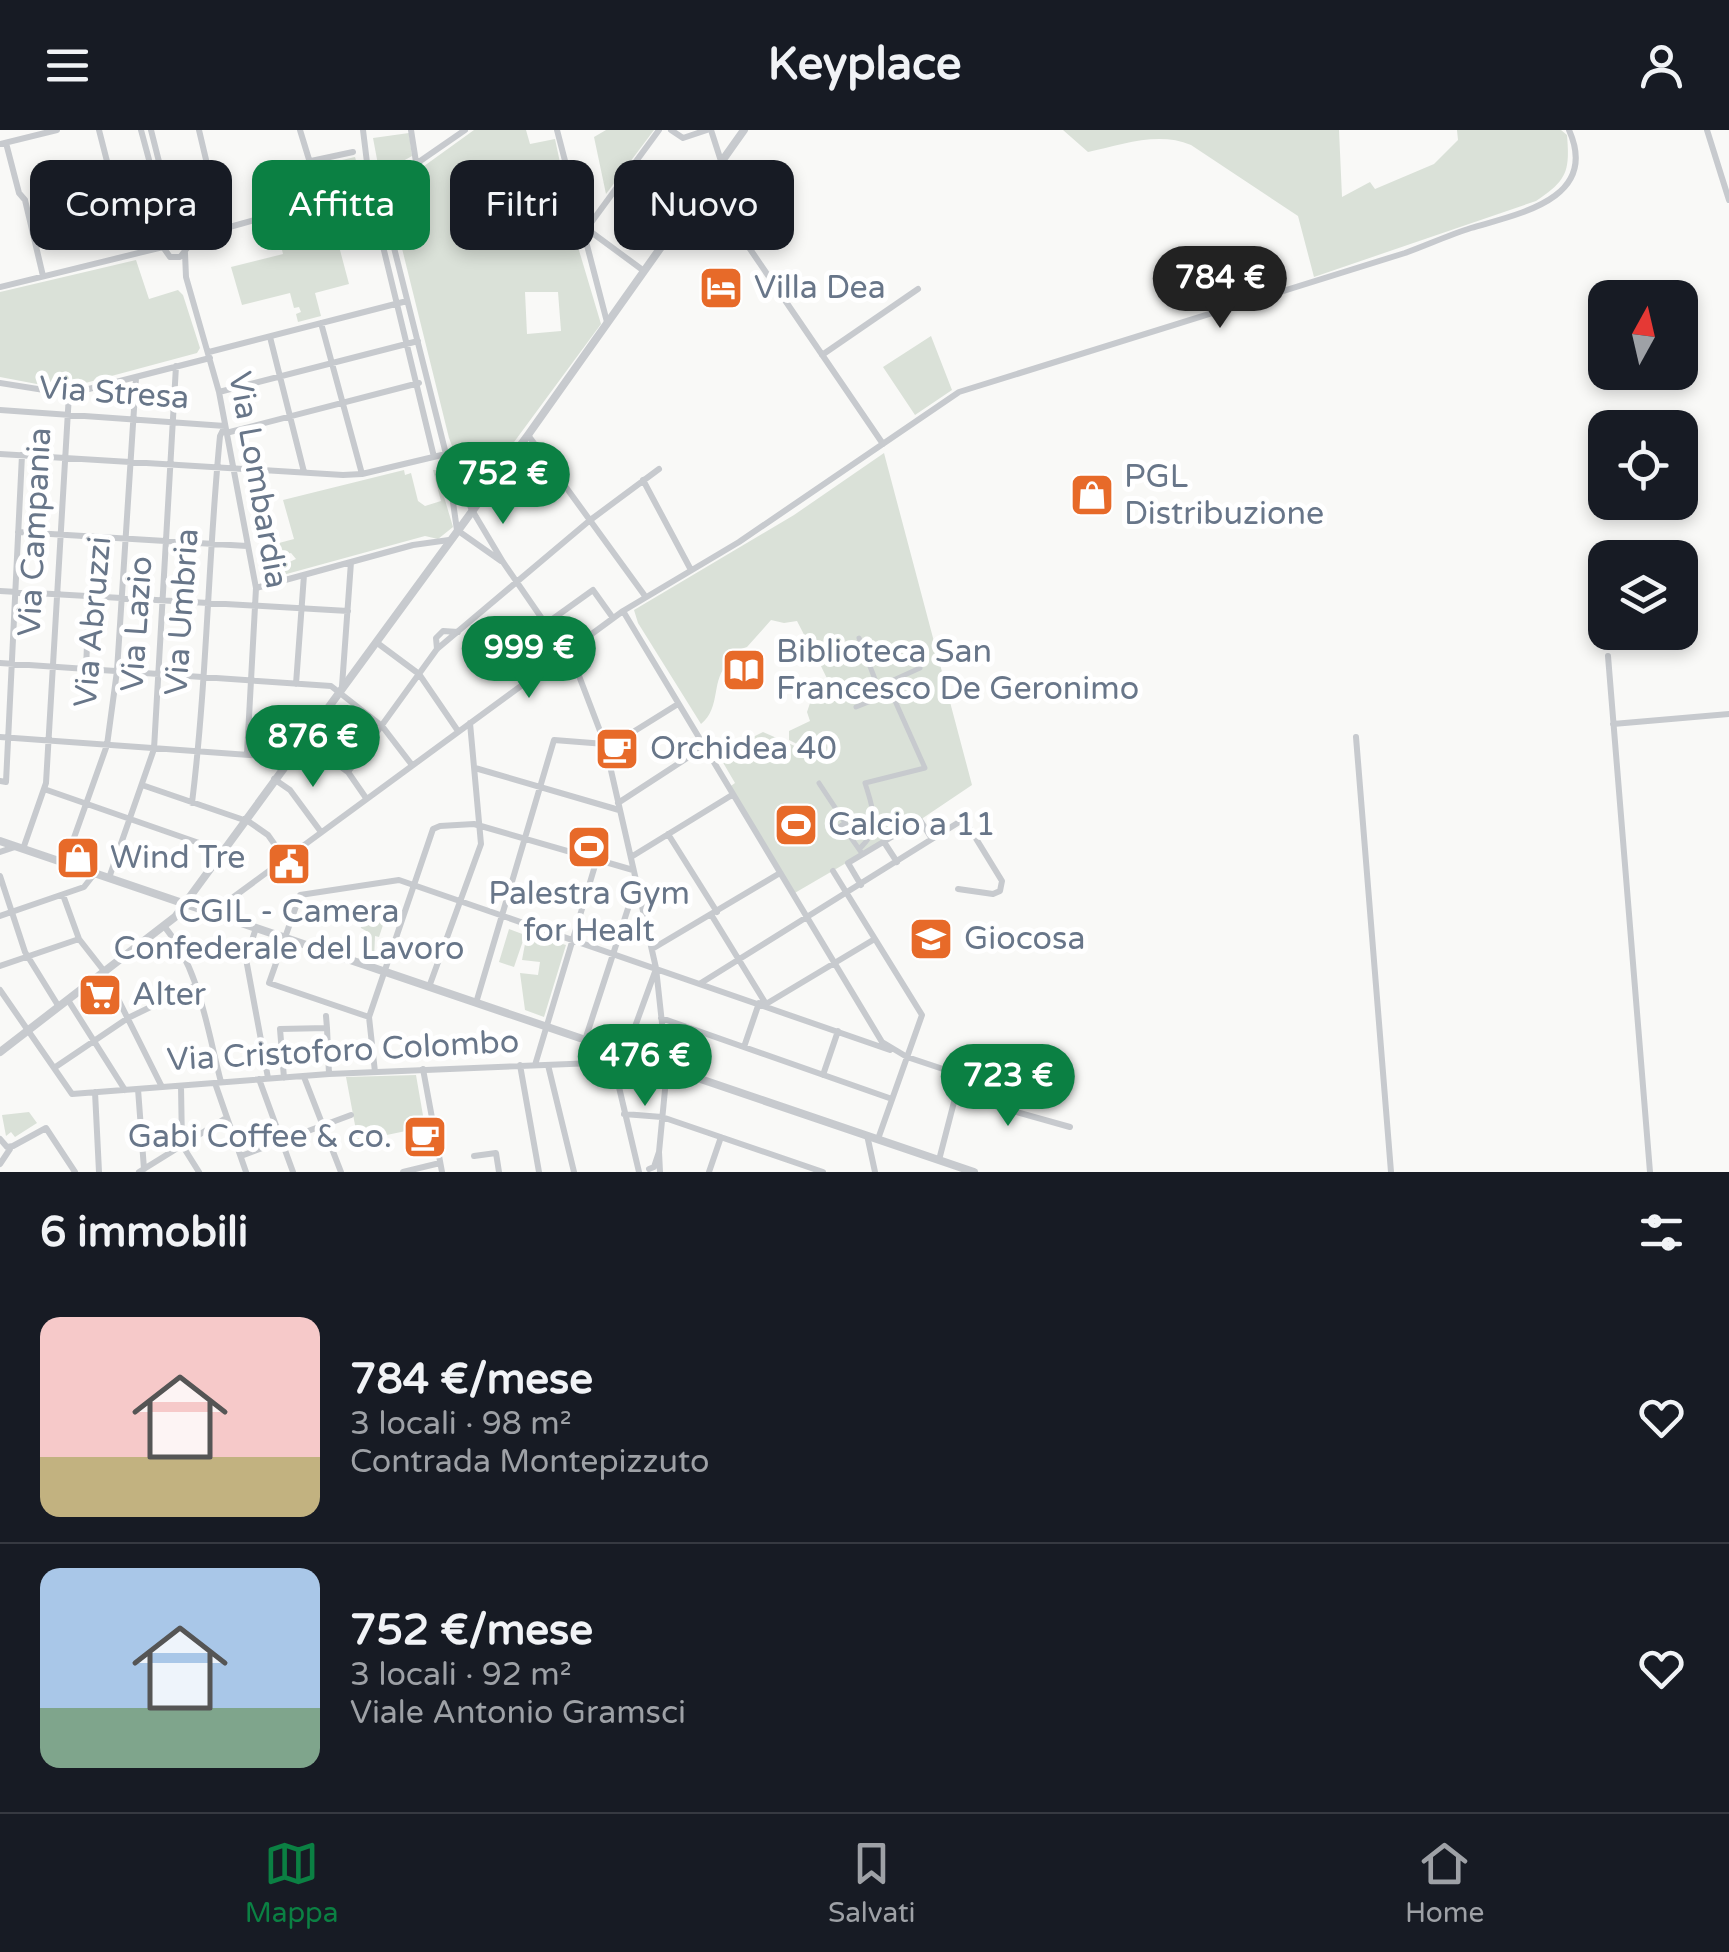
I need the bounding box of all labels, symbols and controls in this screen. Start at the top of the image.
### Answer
icon: menu [40,38,95,93]
text: Keyplace [768,38,961,92]
icon: person [1634,38,1689,93]
chip: Compra [30,160,232,250]
chip: Affitta [252,160,430,250]
chip: Filtri [450,160,594,250]
chip: Nuovo [614,160,794,250]
pin: 784 € [1150,246,1290,331]
text: 784 € [1175,259,1265,297]
hotel icon: Villa Dea [698,265,744,311]
place label: Villa Dea [754,269,886,307]
north arrow [1588,280,1698,390]
map controls [1588,280,1698,650]
street label: Via Stresa [38,369,190,417]
street label: Via Lombardia [220,369,296,591]
button: locate [1588,410,1698,520]
street label: Via Campania [11,426,59,638]
pin: 752 € [433,442,573,527]
text: 752 € [458,455,548,493]
place label: PGL Distribuzione [1124,458,1324,533]
shop icon: PGL Distribuzione [1069,472,1115,518]
street label: Via Umbria [157,527,207,697]
street label: Via Abruzzi [67,535,119,709]
button: layers [1588,540,1698,650]
street label: Via Lazio [113,555,161,693]
pin: 999 € [459,616,599,701]
text: 999 € [484,629,574,667]
place label: Biblioteca San Francesco De Geronimo [776,633,1139,708]
library icon: Biblioteca San Francesco De Geronimo [721,647,767,693]
pin: 876 € [243,705,383,790]
text: 876 € [268,718,358,756]
cafe icon: Orchidea 40 [594,726,640,772]
place label: Orchidea 40 [650,730,837,768]
sports icon: Calcio a 11 [773,802,819,848]
place label: Calcio a 11 [828,806,996,844]
sports icon: Palestra Gym for Healt [566,824,612,870]
shop icon: Wind Tre [55,835,101,881]
place label: Wind Tre [110,839,245,877]
public building icon: CGIL - Camera Confederale del Lavoro [266,841,312,887]
place label: Palestra Gym for Healt [488,875,690,950]
place label: CGIL - Camera Confederale del Lavoro [114,893,464,968]
school or university icon: Giocosa [908,916,954,962]
place label: Giocosa [964,920,1085,958]
supermarket icon: Alter [77,972,123,1018]
place label: Alter [132,976,207,1014]
street label: Via Cristoforo Colombo [166,1023,520,1079]
pin: 476 € [575,1024,715,1109]
text: 476 € [600,1037,690,1075]
pin: 723 € [938,1044,1078,1129]
text: 723 € [963,1057,1053,1095]
cafe icon: Gabi Coffee & co. [402,1114,448,1160]
place label: Gabi Coffee & co. [128,1118,392,1156]
icon: filters [1634,1205,1689,1260]
text: 6 immobili [40,1207,248,1258]
text: 784 €/mese [350,1354,593,1405]
icon: home [120,1357,240,1477]
icon: heart [1634,1390,1689,1445]
text: 3 locali · 98 m² [350,1405,572,1443]
text: Contrada Montepizzuto [350,1443,709,1481]
text: 752 €/mese [350,1605,593,1656]
icon: home [120,1608,240,1728]
icon: heart [1634,1641,1689,1696]
text: 3 locali · 92 m² [350,1656,572,1694]
text: Viale Antonio Gramsci [350,1694,686,1732]
tab: Mappa [245,1836,339,1930]
tab: Salvati [828,1836,916,1930]
tab: Home [1405,1836,1484,1930]

